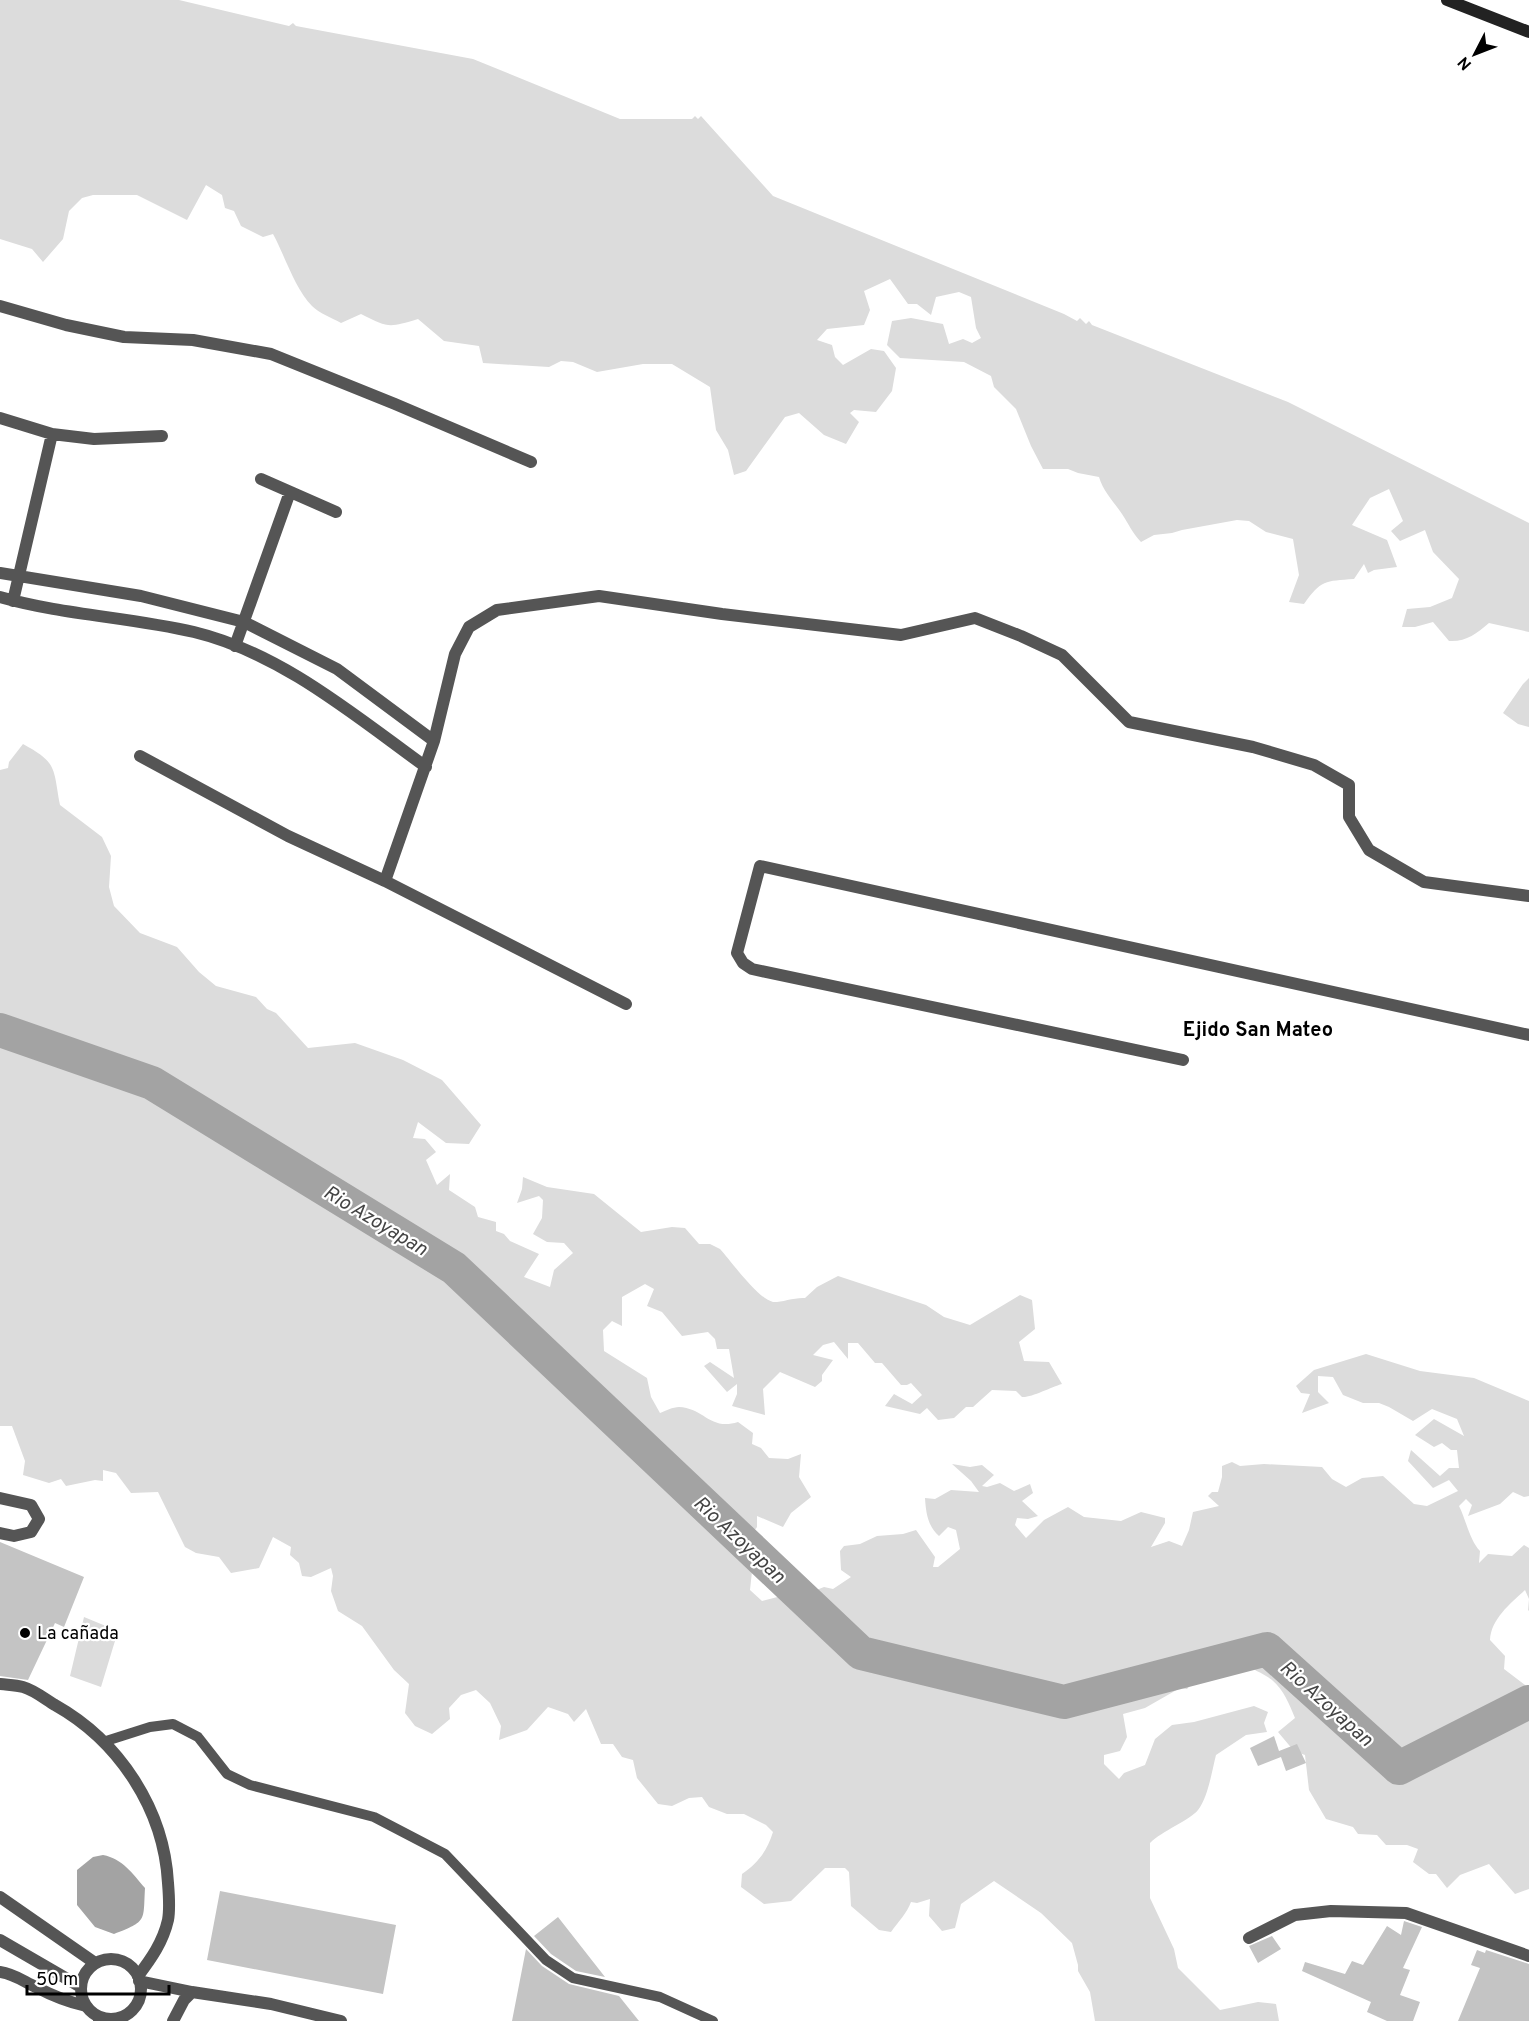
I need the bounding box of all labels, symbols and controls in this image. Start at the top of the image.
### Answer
north arrow [1445,24,1505,84]
text: N [1454,52,1477,74]
district label: Ejido San Mateo [1183,1018,1333,1044]
water label: Rio Azoyapan [318,1180,432,1263]
water label: Rio Azoyapan [687,1491,790,1590]
place label: La cañada [37,1623,119,1646]
marker: La cañada [18,1626,32,1640]
water label: Rio Azoyapan [1273,1656,1378,1753]
scale bar [27,1958,170,1996]
text: 50 m [36,1969,78,1992]

